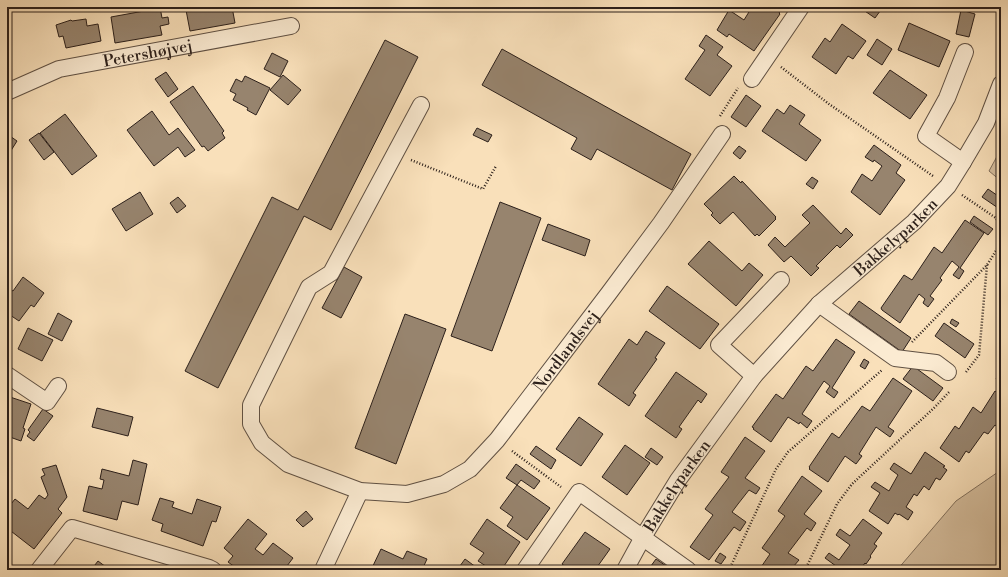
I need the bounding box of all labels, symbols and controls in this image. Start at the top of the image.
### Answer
street label: Petershøjvej [101,35,194,72]
street label: Bakkelyparken [849,194,943,281]
street label: Nordlandsvej [529,307,603,396]
street label: Bakkelyparken [639,436,715,537]

